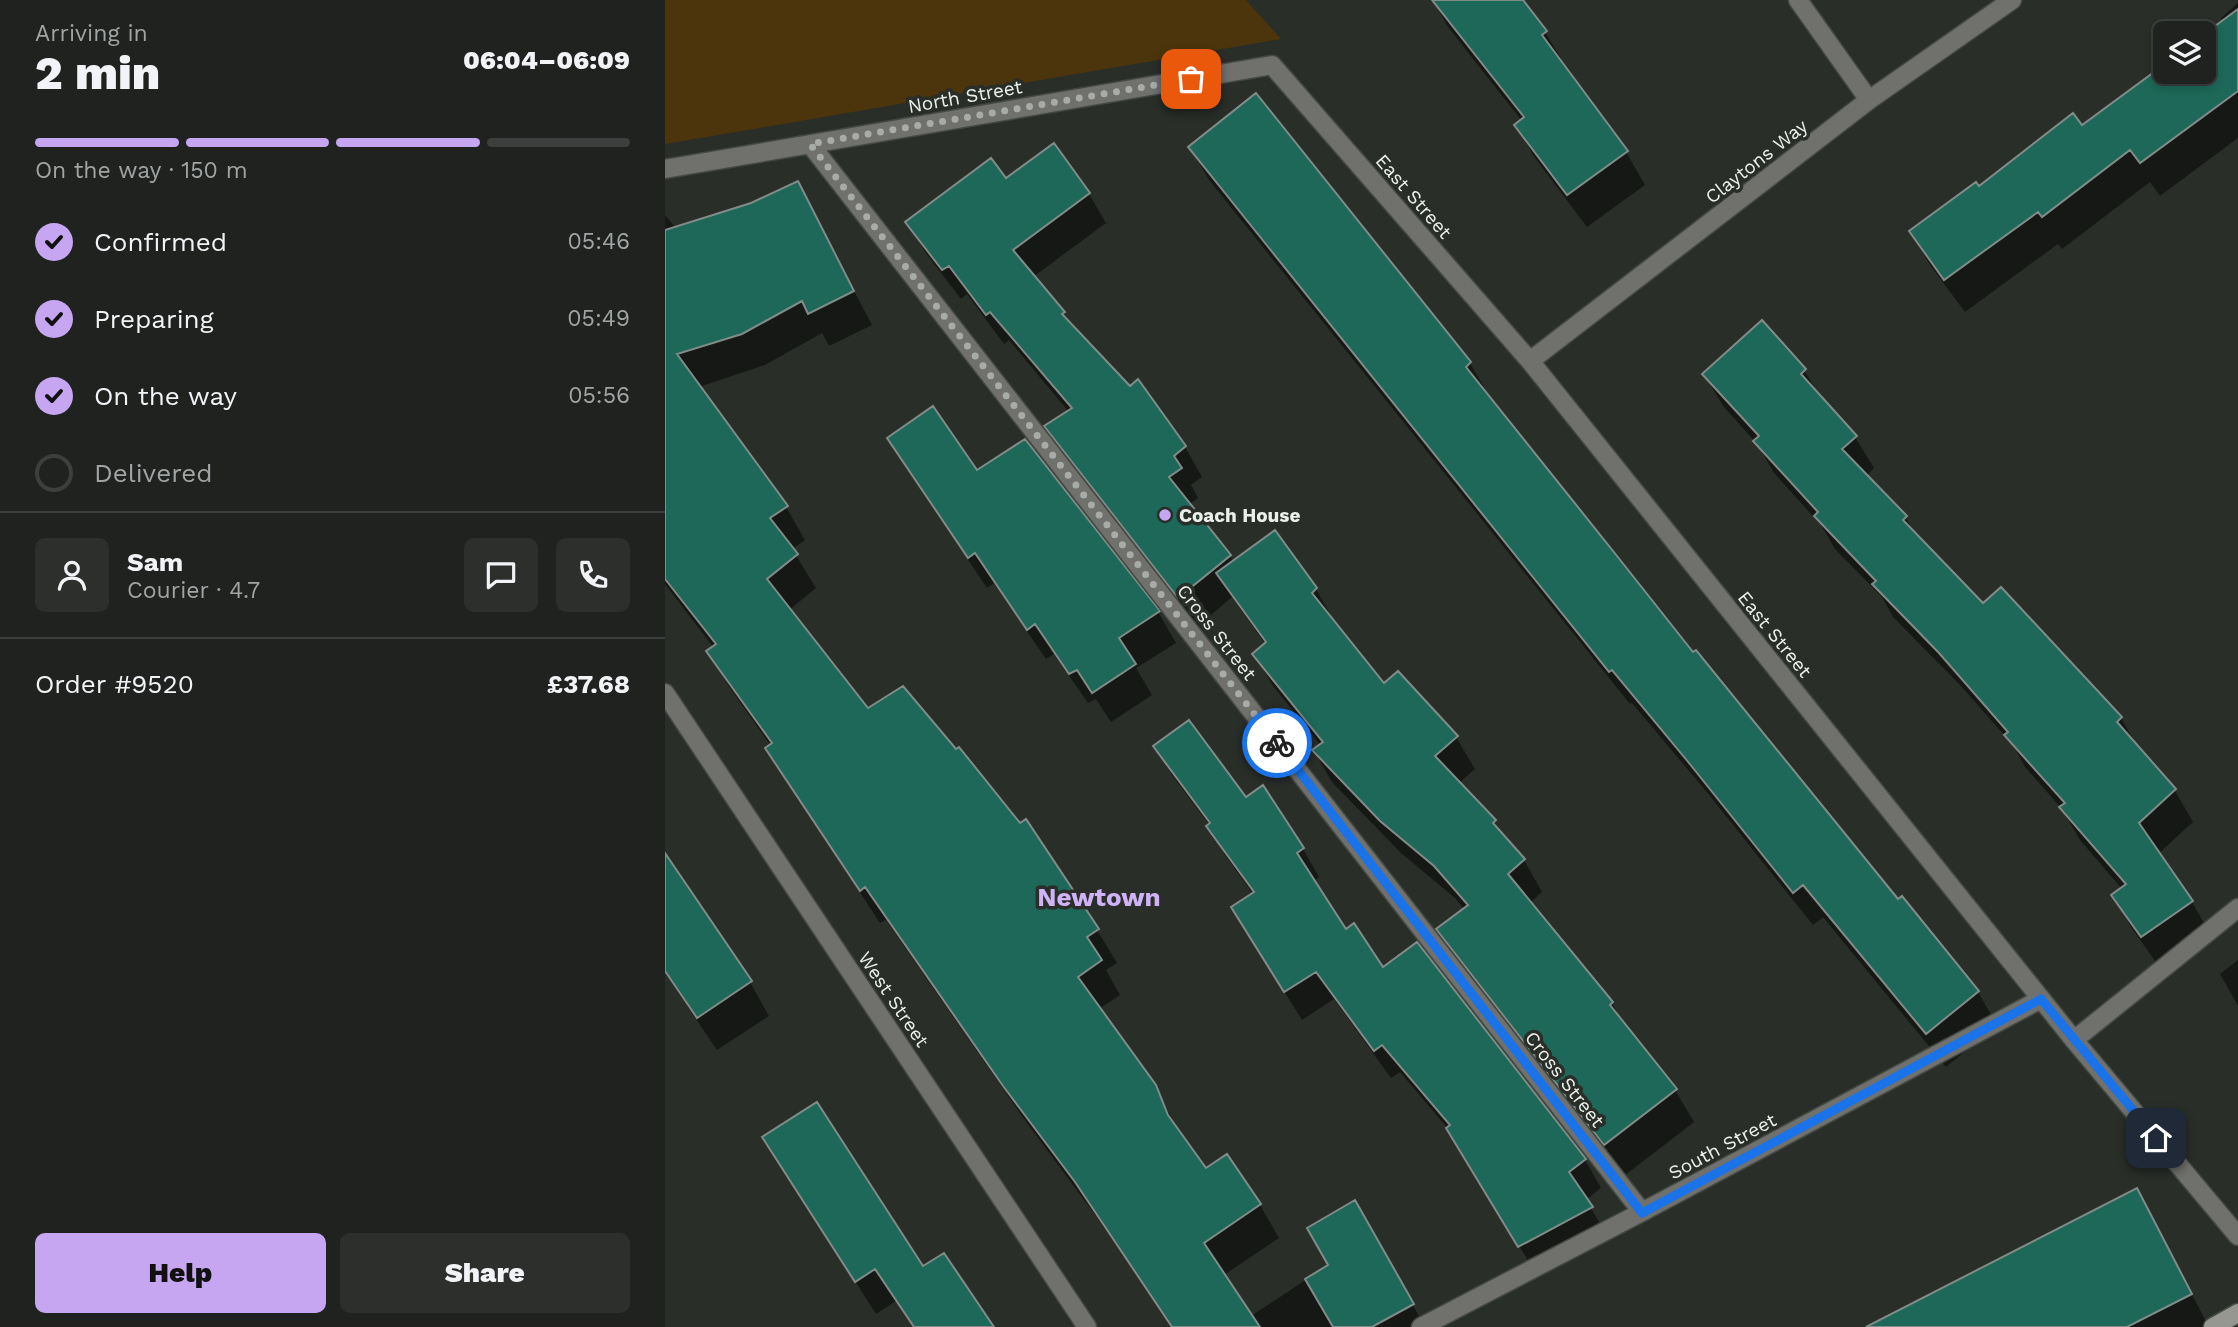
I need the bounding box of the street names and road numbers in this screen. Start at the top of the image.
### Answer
street label: North Street [906,75,1024,118]
street label: Claytons Way [1701,114,1812,208]
street label: East Street [1371,149,1457,243]
street label: Cross Street [1172,580,1261,685]
street label: East Street [1733,586,1816,682]
street label: West Street [853,947,934,1051]
street label: Cross Street [1520,1027,1609,1132]
street label: South Street [1664,1108,1780,1184]

